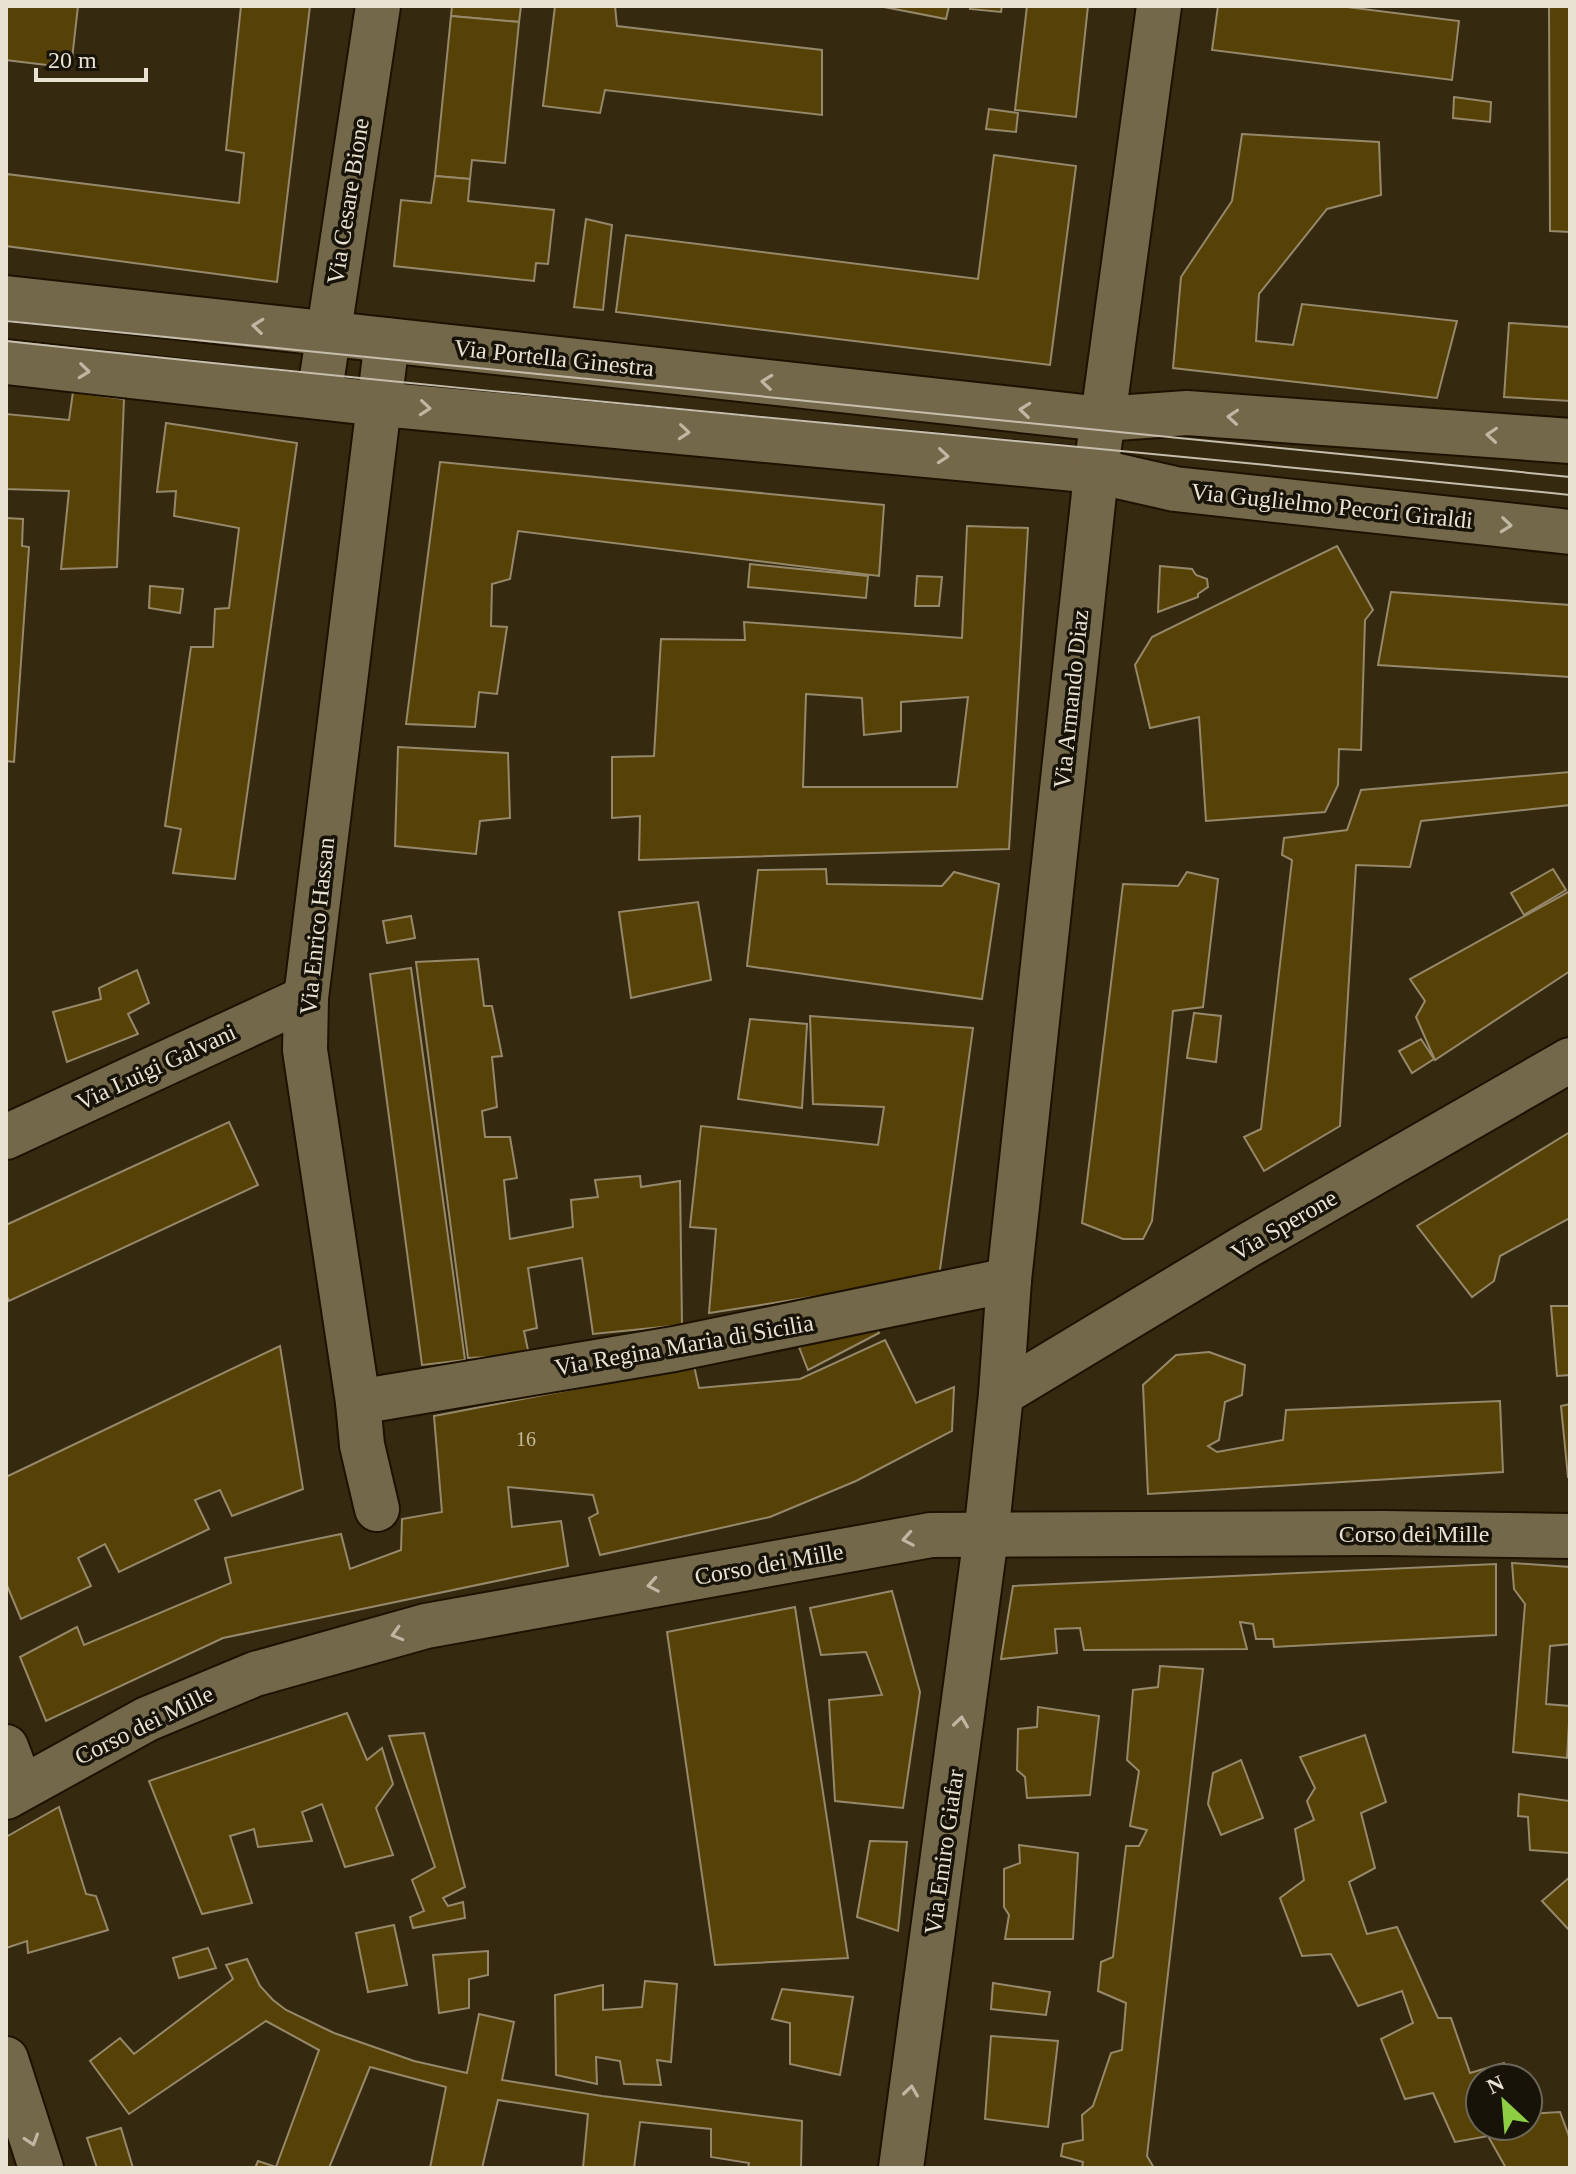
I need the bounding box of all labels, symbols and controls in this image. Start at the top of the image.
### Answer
scale bar [36,32,146,82]
text: 20 m [48,47,97,73]
street label: Via Cesare Bione [322,116,374,286]
one-way arrow [251,317,264,334]
street label: Via Portella Ginestra [453,335,656,381]
one-way arrow [77,362,90,379]
one-way arrow [760,373,773,390]
one-way arrow [419,399,432,416]
one-way arrow [1018,401,1031,418]
one-way arrow [1226,409,1239,426]
one-way arrow [678,423,691,440]
one-way arrow [1485,427,1498,444]
one-way arrow [937,447,950,464]
street label: Via Guglielmo Pecori Giraldi [1190,478,1474,534]
one-way arrow [1500,516,1513,533]
street label: Via Armando Diaz [1049,608,1093,790]
street label: Via Enrico Hassan [295,836,339,1016]
street label: Via Luigi Galvani [72,1018,240,1115]
street label: Via Sperone [1226,1184,1342,1266]
street label: Via Regina Maria di Sicilia [552,1309,816,1381]
house number: 16 [516,1428,536,1450]
street label: Corso dei Mille [1339,1521,1489,1547]
one-way arrow [902,1529,915,1546]
street label: Corso dei Mille [693,1538,845,1590]
one-way arrow [646,1576,659,1593]
one-way arrow [391,1625,405,1641]
street label: Corso dei Mille [71,1680,217,1770]
one-way arrow [952,1715,969,1729]
street label: Via Emiro Giafar [920,1768,968,1936]
north arrow [1464,2062,1544,2142]
text: N [1483,2070,1508,2099]
one-way arrow [903,2084,920,2097]
one-way arrow [23,2133,39,2147]

